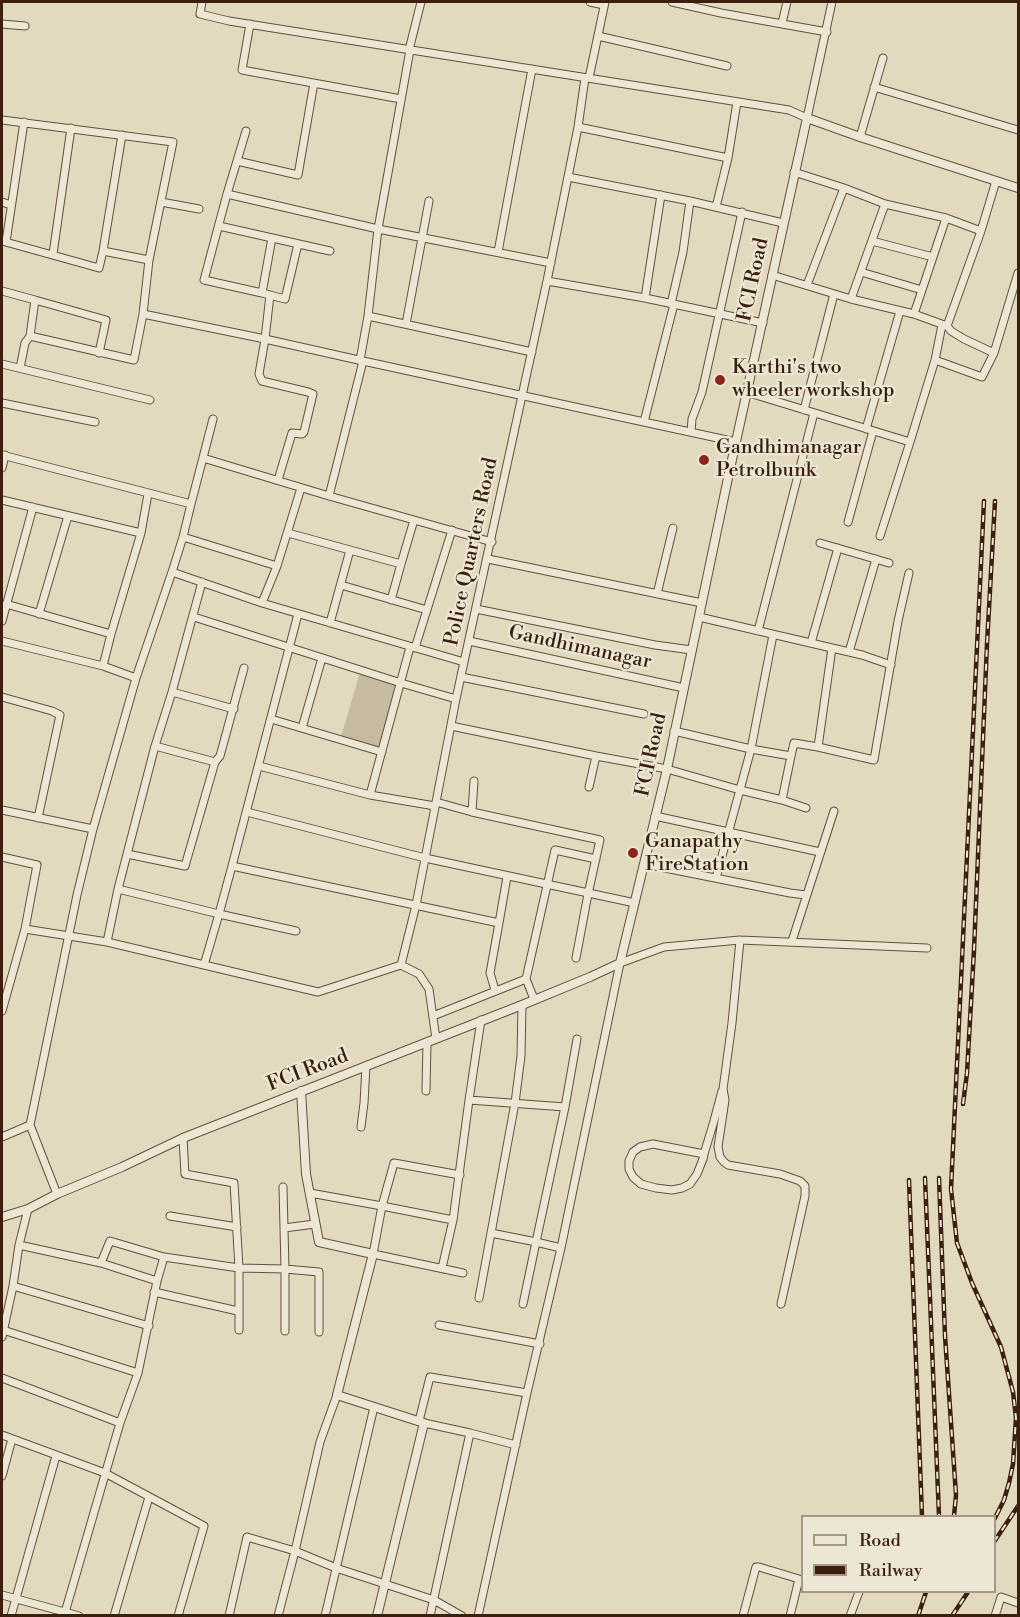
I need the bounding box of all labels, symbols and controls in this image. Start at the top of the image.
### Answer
street label: FCI Road [733,236,775,324]
place label: Karthi's two wheeler workshop [732,356,895,403]
marker: Karthi's two wheeler workshop [713,373,727,387]
place label: Gandhimanagar Petrolbunk [716,436,861,483]
marker: Gandhimanagar Petrolbunk [697,453,711,467]
street label: Police Quarters Road [440,456,504,648]
street label: Gandhimanagar [506,621,654,675]
street label: FCI Road [631,711,673,799]
place label: Ganapathy FireStation [645,830,749,877]
marker: Ganapathy FireStation [626,846,640,860]
street label: FCI Road [264,1045,352,1097]
legend [801,1515,996,1593]
text: Road [859,1529,901,1552]
text: Railway [859,1559,922,1582]

